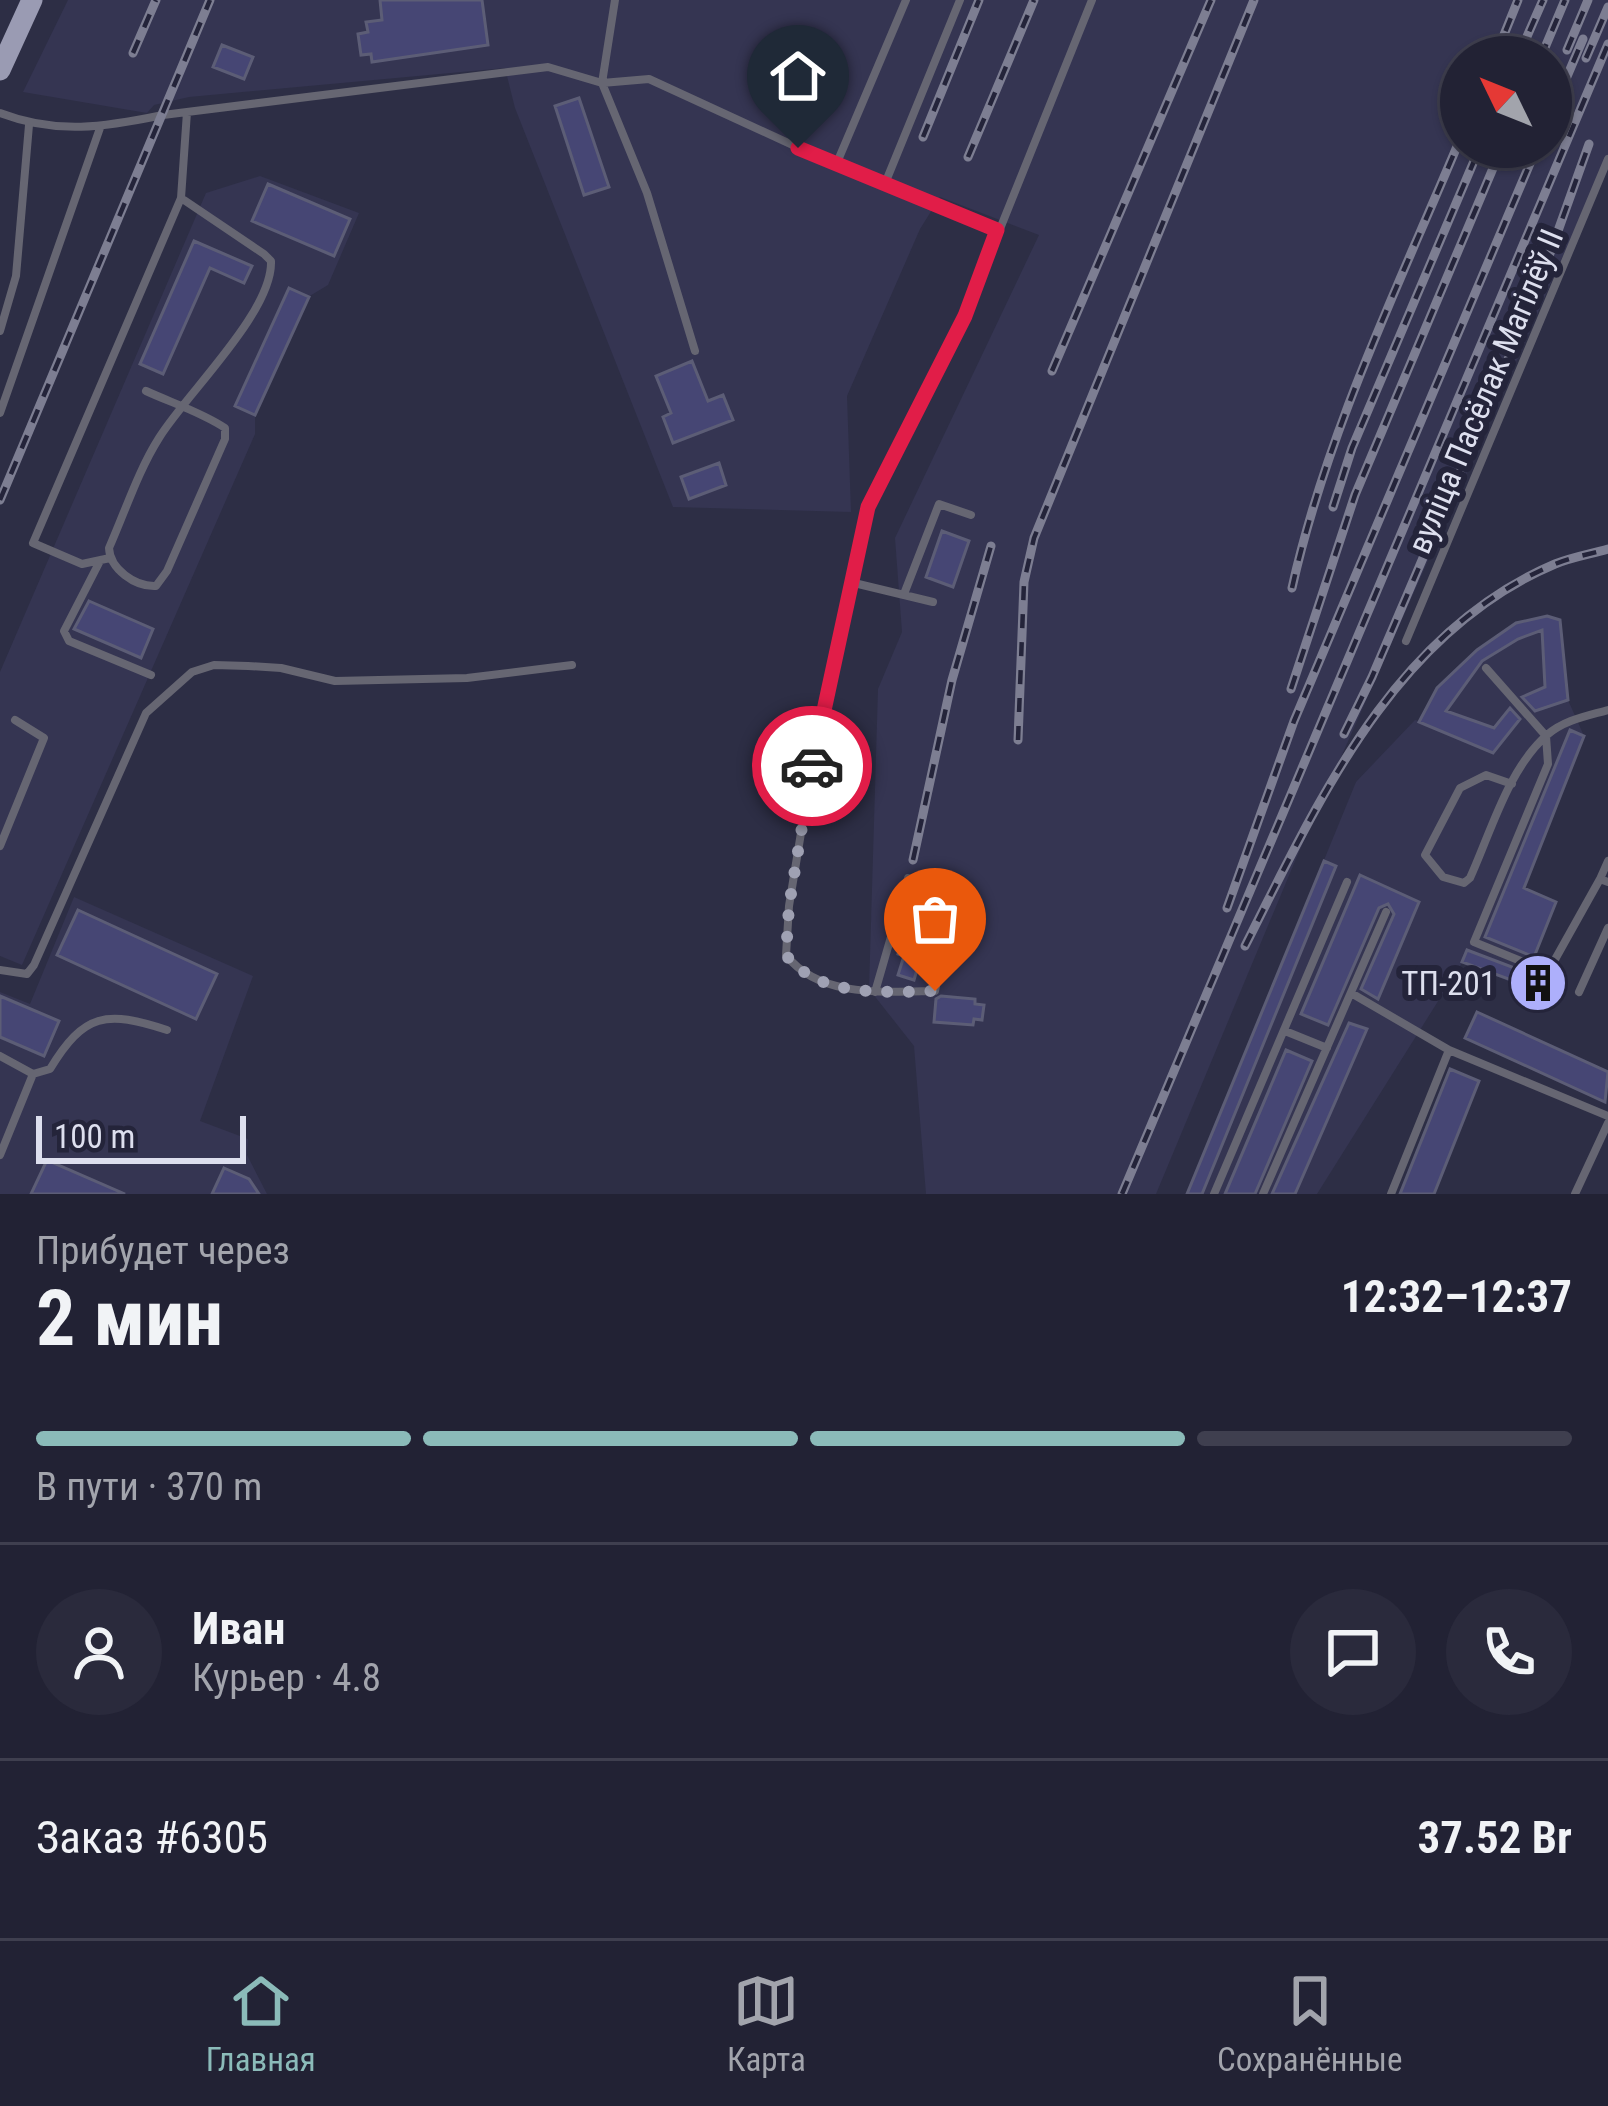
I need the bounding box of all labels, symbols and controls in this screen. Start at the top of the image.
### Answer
pin [747,25,849,148]
north arrow [1440,36,1572,168]
map controls [1440,36,1572,168]
icon: home [765,43,831,109]
street label: вуліца Пасёлак Магілёў II [1399,223,1571,559]
courier [752,706,872,826]
icon: car [779,733,845,799]
pin [884,868,986,991]
icon: bag [902,886,968,952]
building icon: ТП-201 [1507,952,1569,1014]
place label: ТП-201 [1401,964,1496,1003]
scale bar [36,1110,246,1163]
text: 100 m [54,1117,135,1156]
text: Прибудет через [36,1228,290,1274]
text: 12:32–12:37 [1341,1270,1572,1323]
text: 2 мин [36,1273,223,1364]
text: В пути · 370 m [36,1464,262,1510]
button: person [36,1589,162,1715]
button: chat [1290,1589,1416,1715]
button: phone [1446,1589,1572,1715]
text: Иван [192,1602,285,1655]
text: Курьер · 4.8 [192,1655,381,1701]
text: Заказ #6305 [36,1811,268,1864]
text: 37.52 Br [1417,1811,1572,1864]
tab: Главная [206,1968,316,2079]
tab: Карта [727,1968,806,2079]
tab: Сохранённые [1217,1968,1402,2079]

